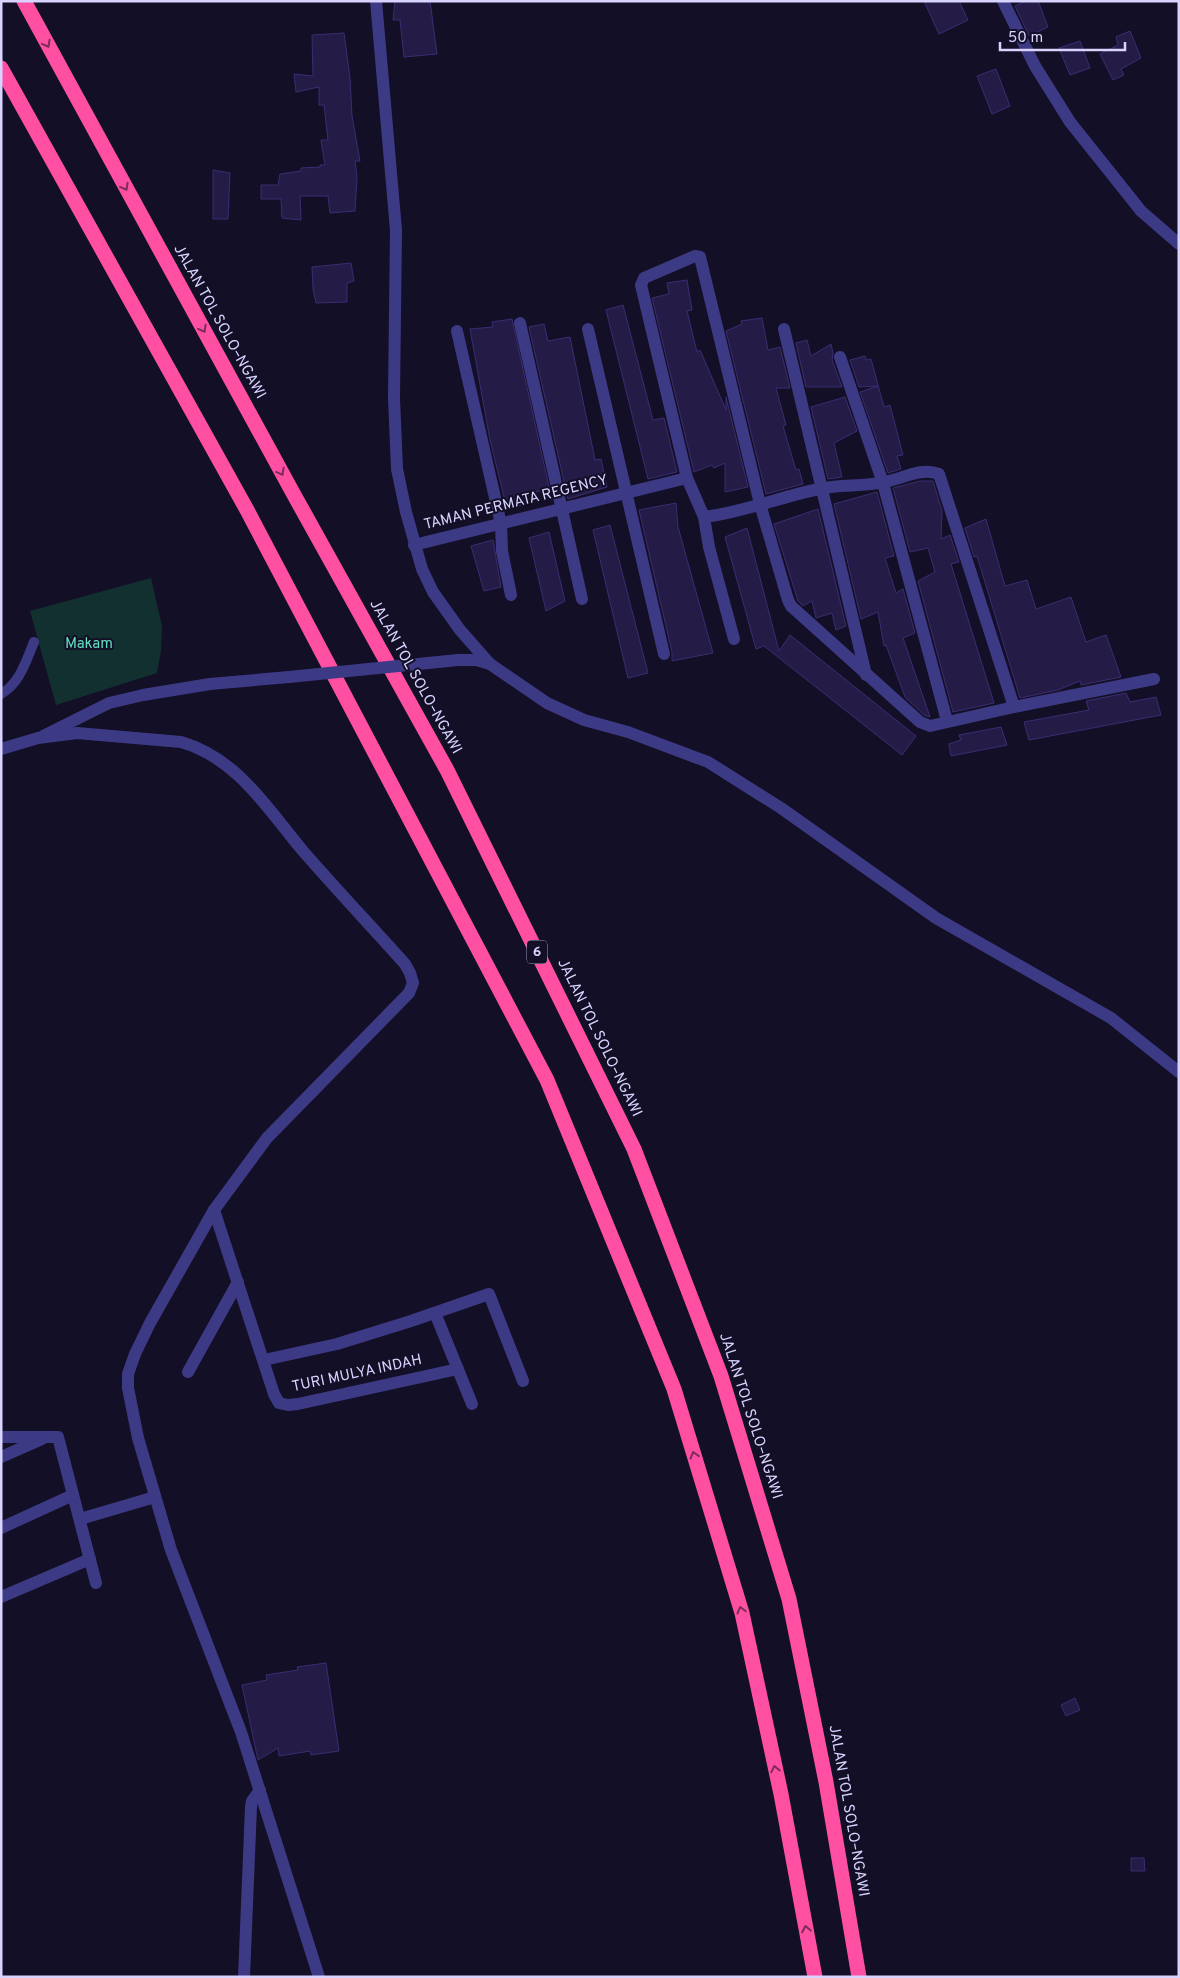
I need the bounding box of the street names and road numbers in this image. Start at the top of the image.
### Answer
street label: JALAN TOL SOLO–NGAWI [169,241,269,403]
street label: TAMAN PERMATA REGENCY [422,471,610,535]
street label: JALAN TOL SOLO–NGAWI [365,596,465,758]
road number: 6 [527,940,547,964]
street label: JALAN TOL SOLO–NGAWI [552,956,646,1120]
street label: JALAN TOL SOLO–NGAWI [714,1330,786,1502]
street label: TURI MULYA INDAH [290,1351,424,1397]
street label: JALAN TOL SOLO–NGAWI [824,1724,872,1898]

